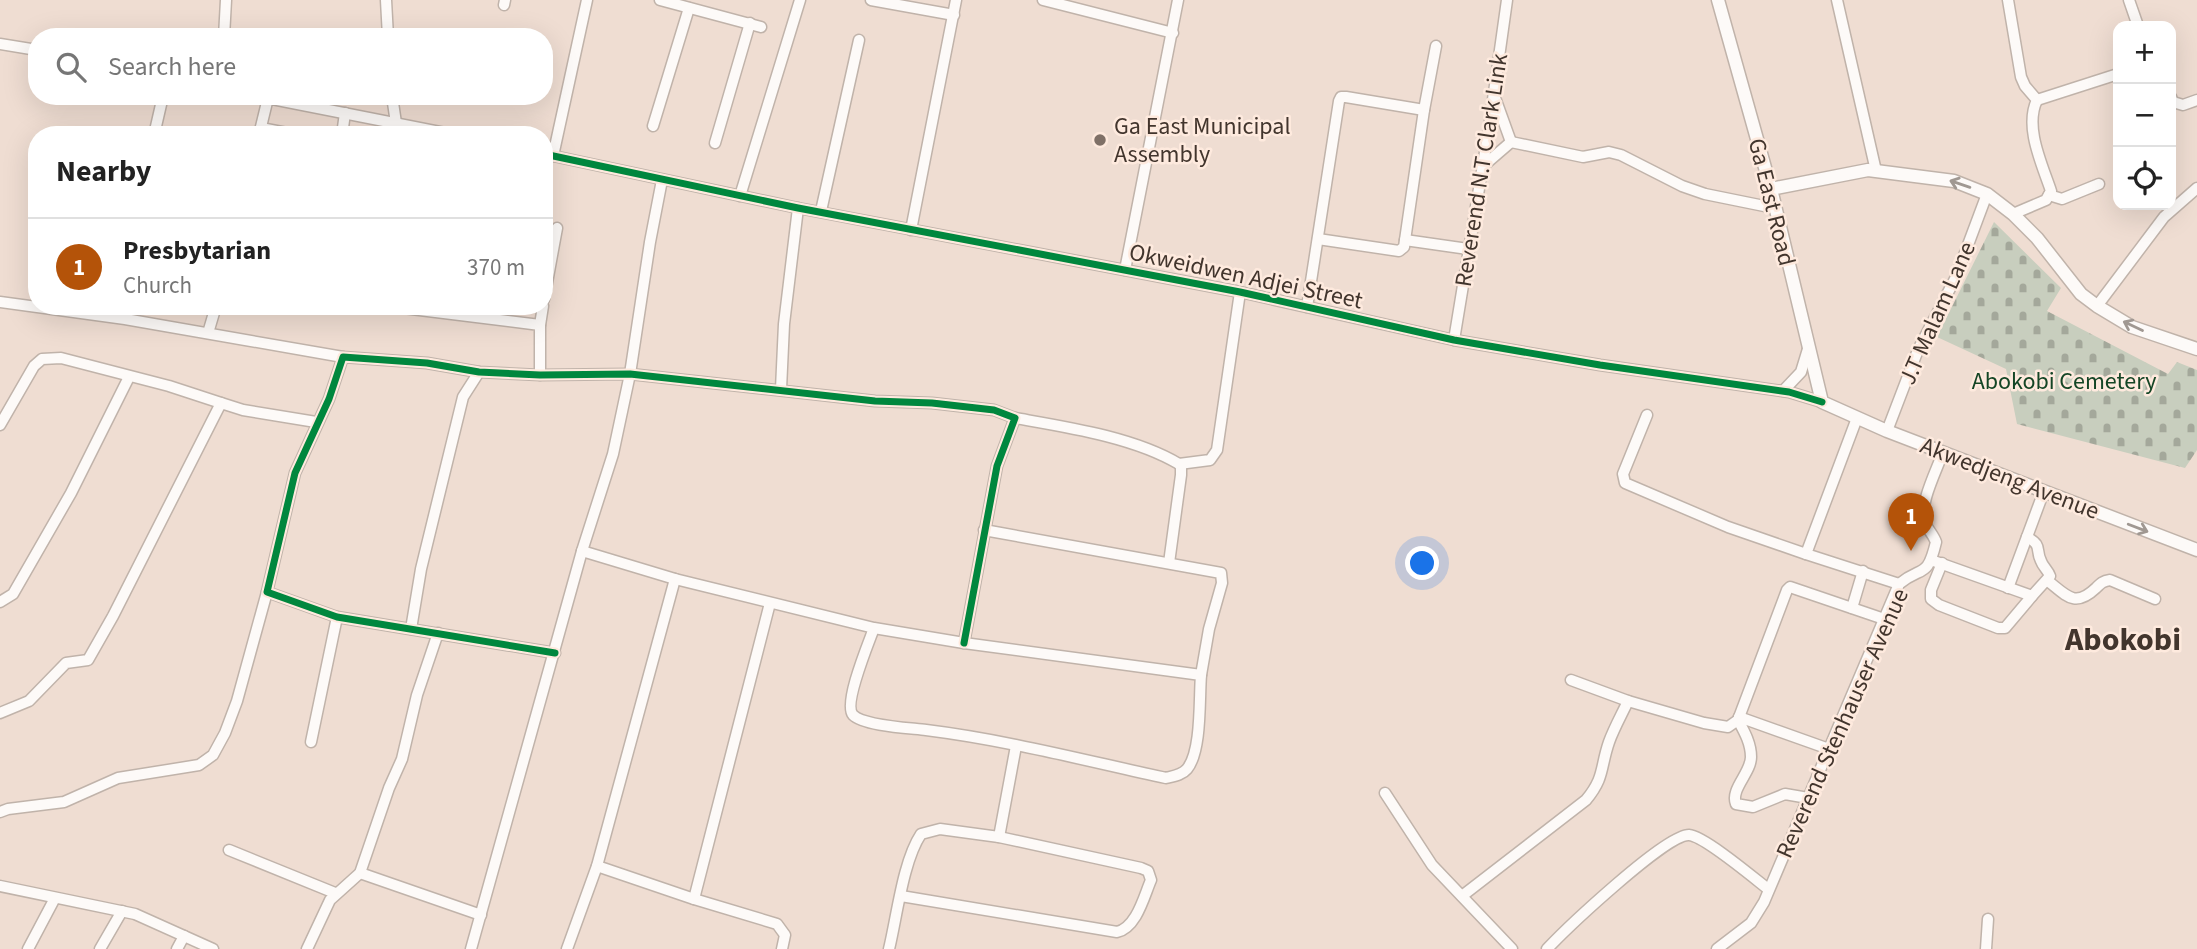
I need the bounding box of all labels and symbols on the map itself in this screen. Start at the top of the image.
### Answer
street label: Reverend N.T Clark Link [1446,51,1517,289]
place label: Ga East Municipal Assembly [1114,109,1291,172]
marker: Ga East Municipal Assembly [1092,132,1108,148]
street label: Ga East Road [1739,135,1804,270]
one-way arrow [1950,177,1972,189]
street label: Okweidwen Adjei Street [1126,235,1366,318]
street label: J.T Malam Lane [1890,236,1985,390]
one-way arrow [2123,319,2144,332]
park label: Abokobi Cemetery [1972,364,2156,399]
street label: Akwedjeng Avenue [1915,428,2104,529]
pin: 1 [1888,493,1934,551]
one-way arrow [2126,522,2148,535]
your location [1405,546,1439,580]
street label: Reverend Stenhauser Avenue [1767,583,1918,864]
district label: Abokobi [2064,617,2181,663]

